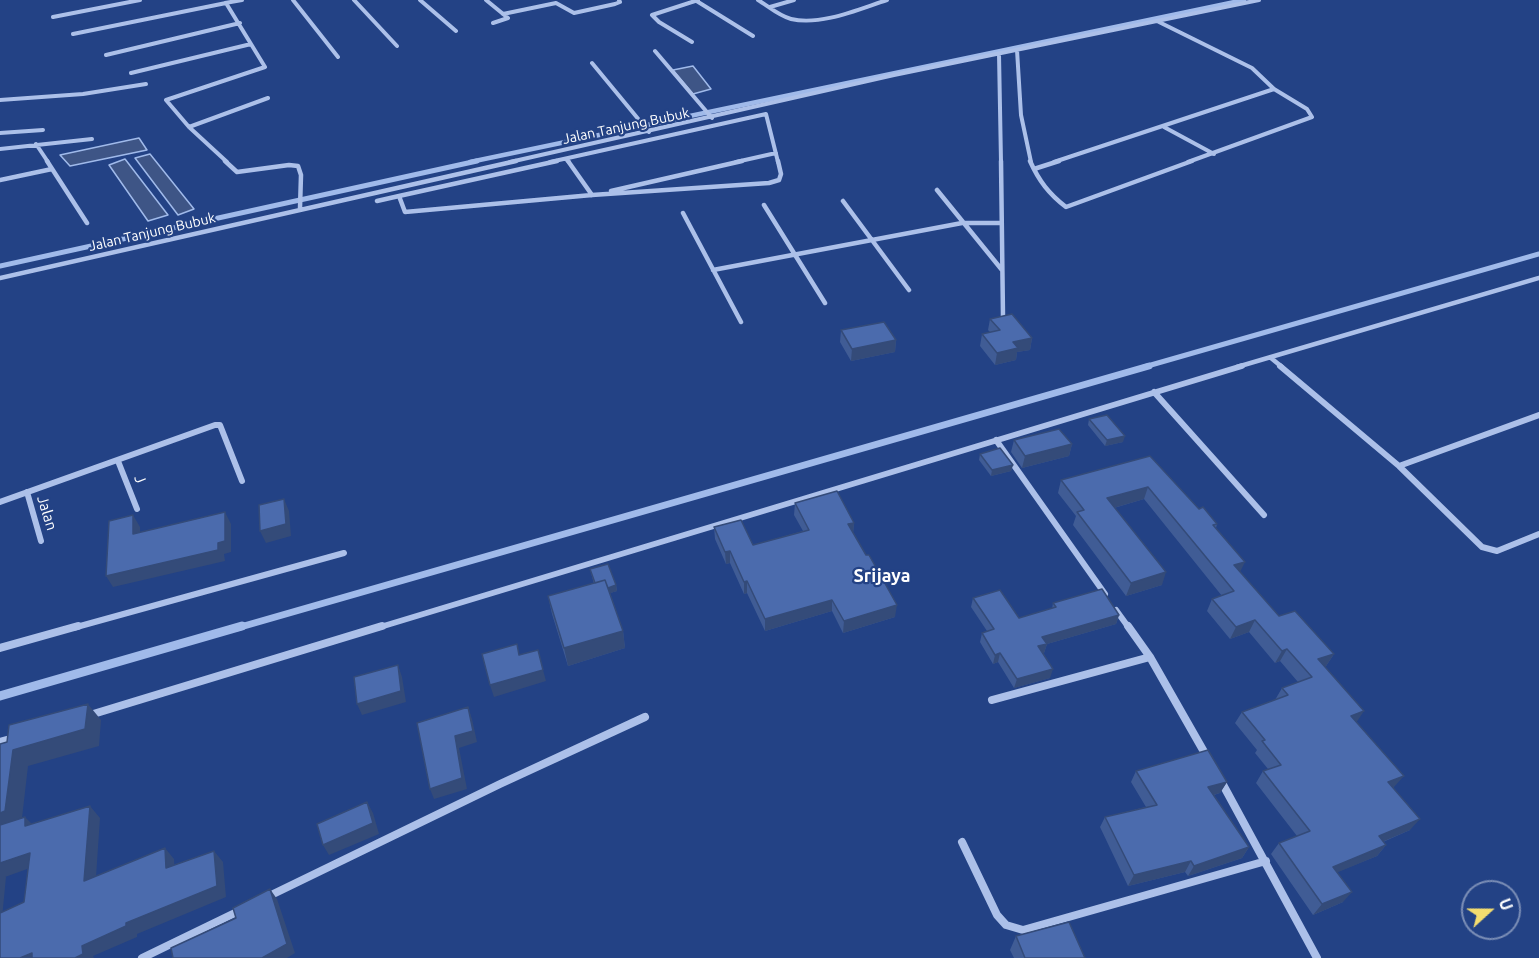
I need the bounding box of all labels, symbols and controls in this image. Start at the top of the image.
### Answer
street label: Jalan Tanjung Bubuk [561,104,691,148]
street label: Jalan Tanjung Bubuk [87,209,217,255]
street label: J [130,472,150,486]
street label: Jalan [33,493,61,533]
district label: Srijaya [854,565,910,587]
north arrow [1461,880,1521,940]
text: U [1496,896,1516,913]

